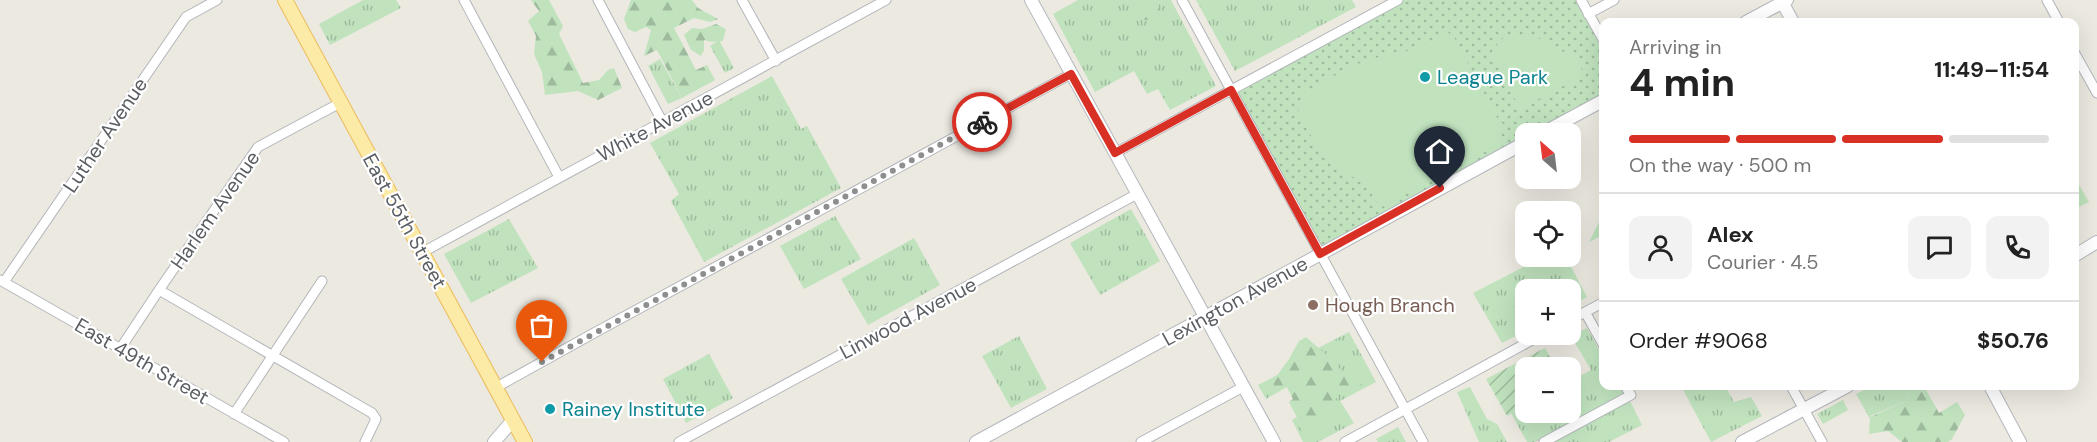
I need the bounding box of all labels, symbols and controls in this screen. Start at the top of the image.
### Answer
text: Arriving in [1629,34,1721,60]
text: 11:49–11:54 [1934,55,2049,84]
text: 4 min [1629,57,1735,108]
place label: League Park [1437,64,1548,90]
marker: League Park [1418,70,1432,84]
street label: Luther Avenue [57,72,153,198]
street label: White Avenue [592,85,718,167]
courier [952,92,1012,152]
icon: bike [966,106,999,139]
north arrow [1515,123,1581,189]
map controls [1515,123,1581,423]
pin [1414,126,1465,188]
icon: home [1423,135,1456,168]
street label: Harlem Avenue [165,146,265,274]
street label: East 55th Street [357,149,453,293]
text: On the way · 500 m [1629,152,1811,178]
button: locate [1515,201,1581,267]
button: person [1629,216,1692,279]
button: chat [1908,216,1971,279]
button: phone [1986,216,2049,279]
text: Alex [1707,220,1754,249]
text: Courier · 4.5 [1707,249,1819,275]
street label: Lexington Avenue [1158,250,1312,352]
street label: Linwood Avenue [835,271,981,365]
button: + [1515,279,1581,345]
place label: Hough Branch [1325,292,1455,318]
marker: Hough Branch [1306,298,1320,312]
pin [516,300,567,362]
icon: bag [525,309,558,342]
street label: East 49th Street [70,312,214,410]
text: Order #9068 [1629,326,1768,355]
text: $50.76 [1977,326,2049,355]
button: − [1515,357,1581,423]
place label: Rainey Institute [562,396,705,422]
marker: Rainey Institute [543,402,557,416]

